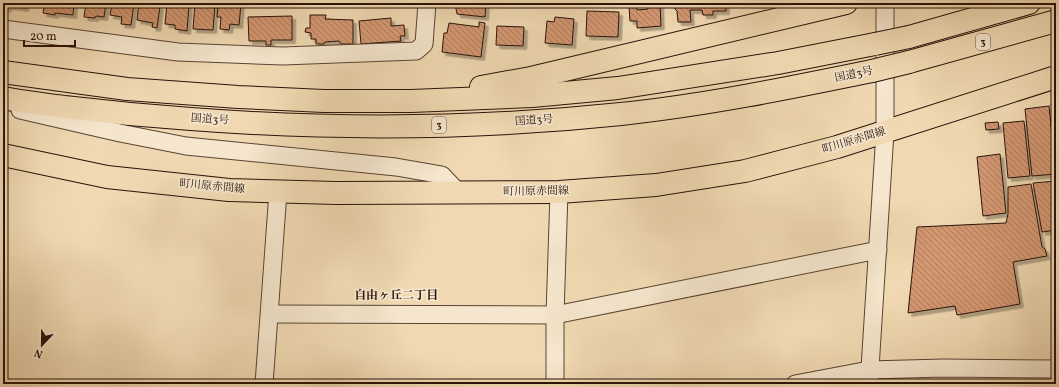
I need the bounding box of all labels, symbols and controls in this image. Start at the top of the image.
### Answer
scale bar [24,22,75,48]
text: 20 m [30,29,57,45]
road number: 3 [976,34,990,50]
street label: 国道3号 [834,64,874,86]
street label: 国道3号 [190,111,230,129]
street label: 国道3号 [514,112,554,130]
road number: 3 [432,117,446,133]
street label: 町川原赤間線 [820,124,888,158]
street label: 町川原赤間線 [178,177,246,197]
street label: 町川原赤間線 [503,184,569,200]
district label: 自由ヶ丘二丁目 [354,288,438,304]
north arrow [22,325,62,365]
text: N [32,344,45,361]

